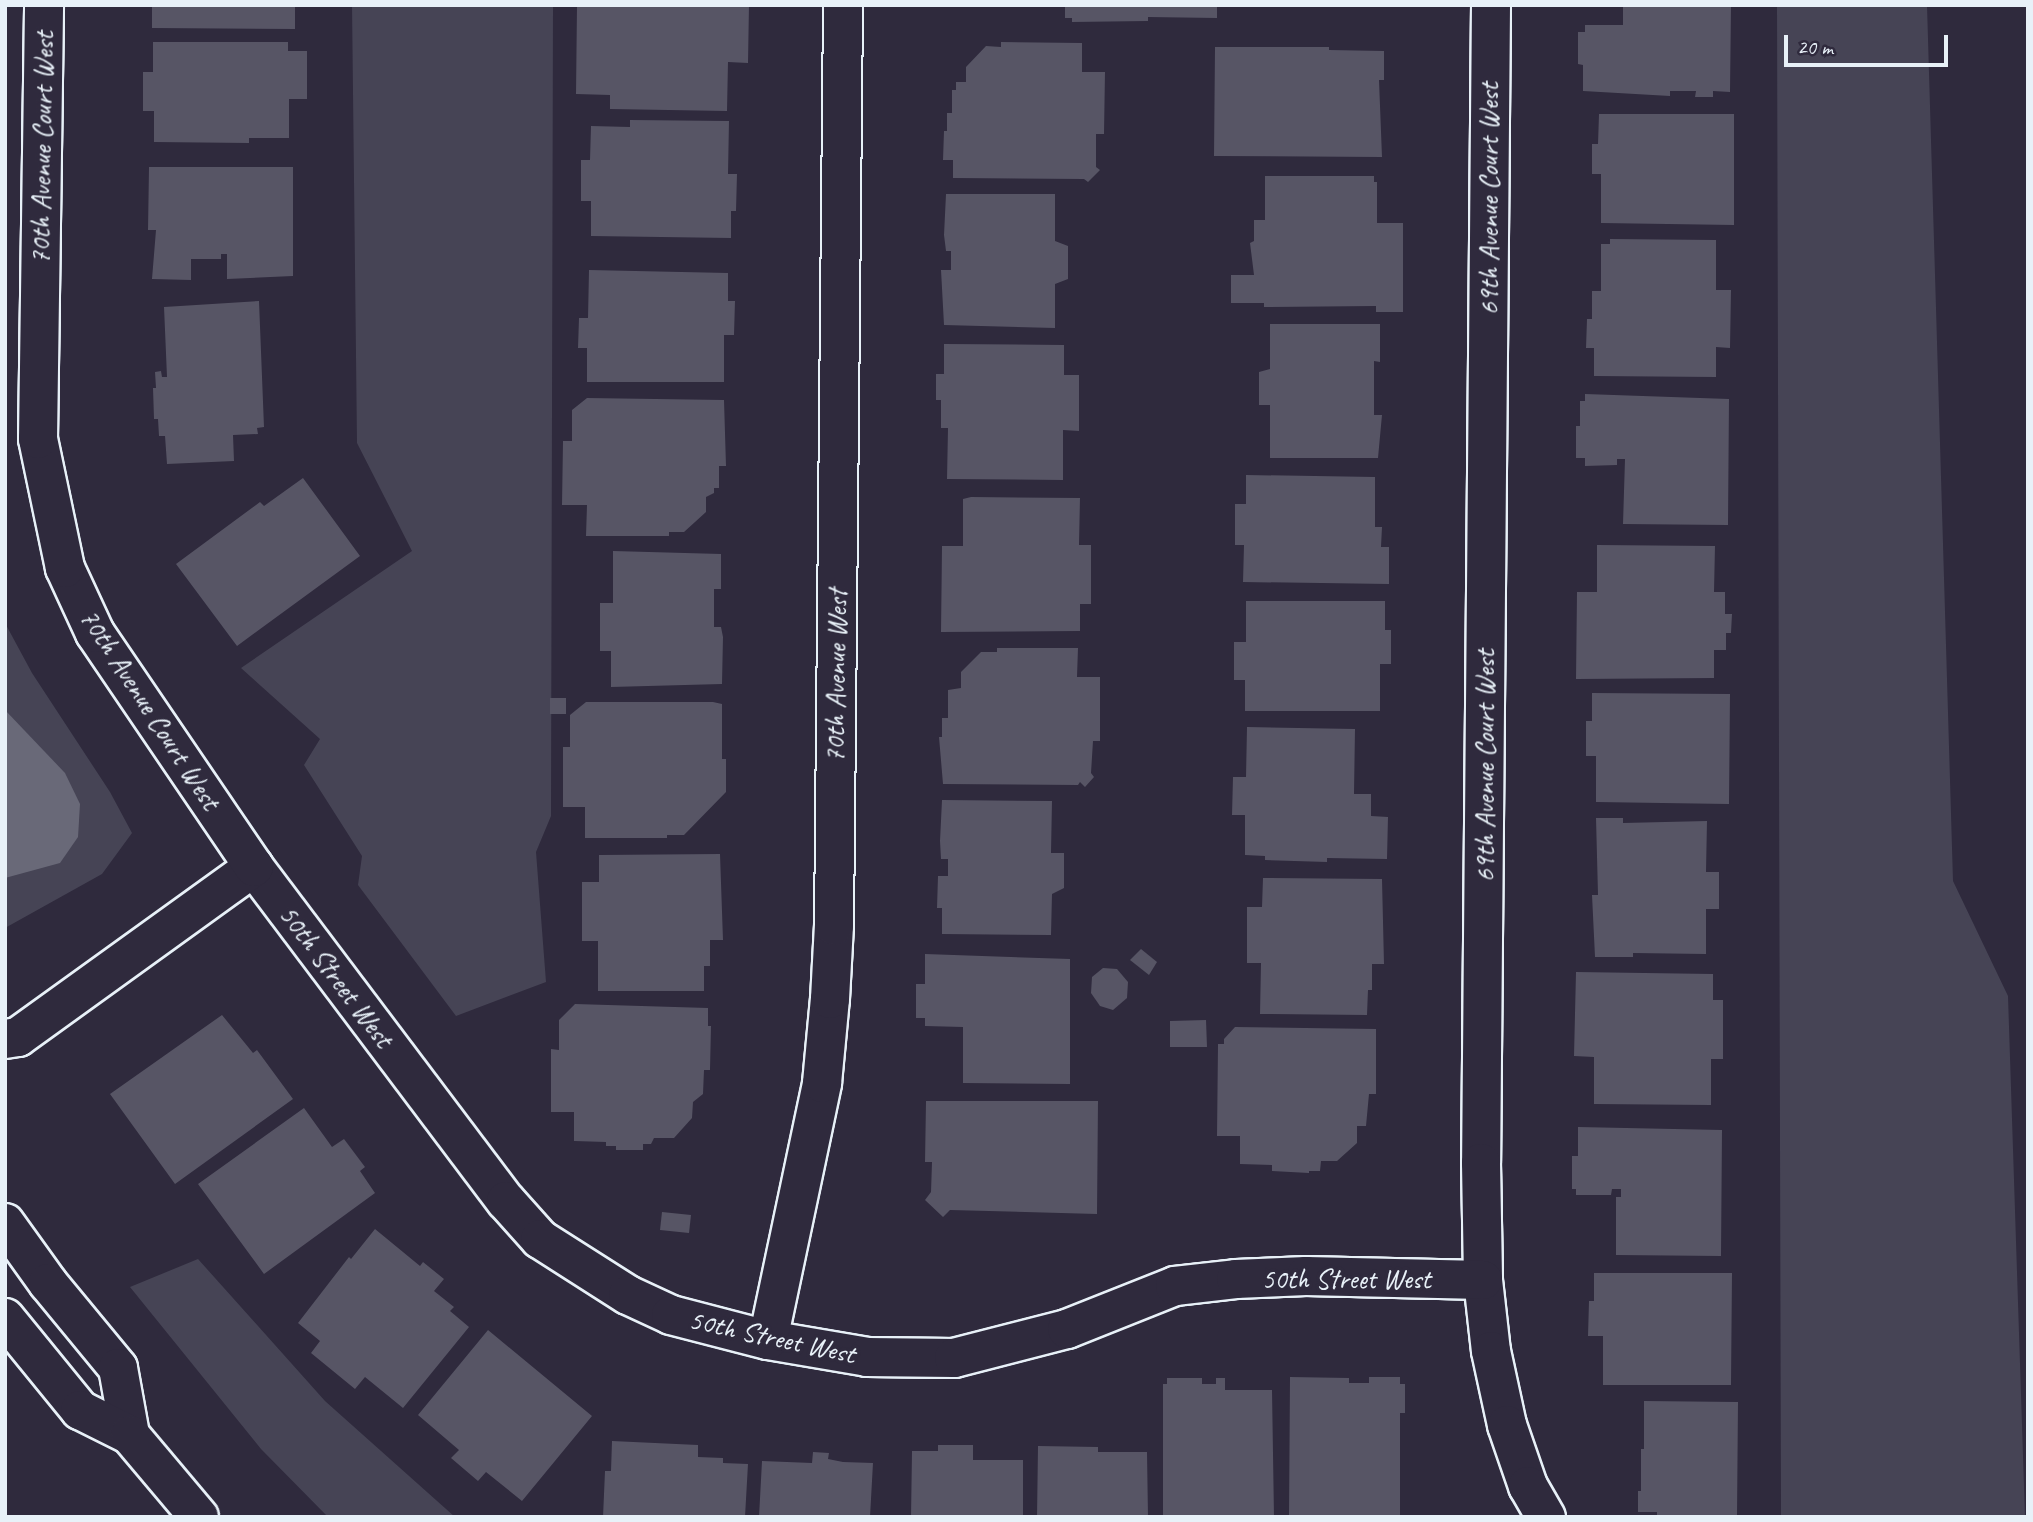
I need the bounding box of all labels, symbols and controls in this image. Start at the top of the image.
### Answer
scale bar [1788,21,1952,65]
street label: 70th Avenue Court West [23,31,61,265]
text: 20 m [1797,34,1833,60]
street label: 69th Avenue Court West [1472,82,1506,316]
street label: 70th Avenue West [818,589,854,763]
street label: 70th Avenue Court West [72,602,228,816]
street label: 69th Avenue Court West [1468,649,1502,883]
street label: 50th Street West [271,898,401,1054]
street label: 50th Street West [1261,1262,1431,1296]
street label: 50th Street West [685,1303,859,1371]

